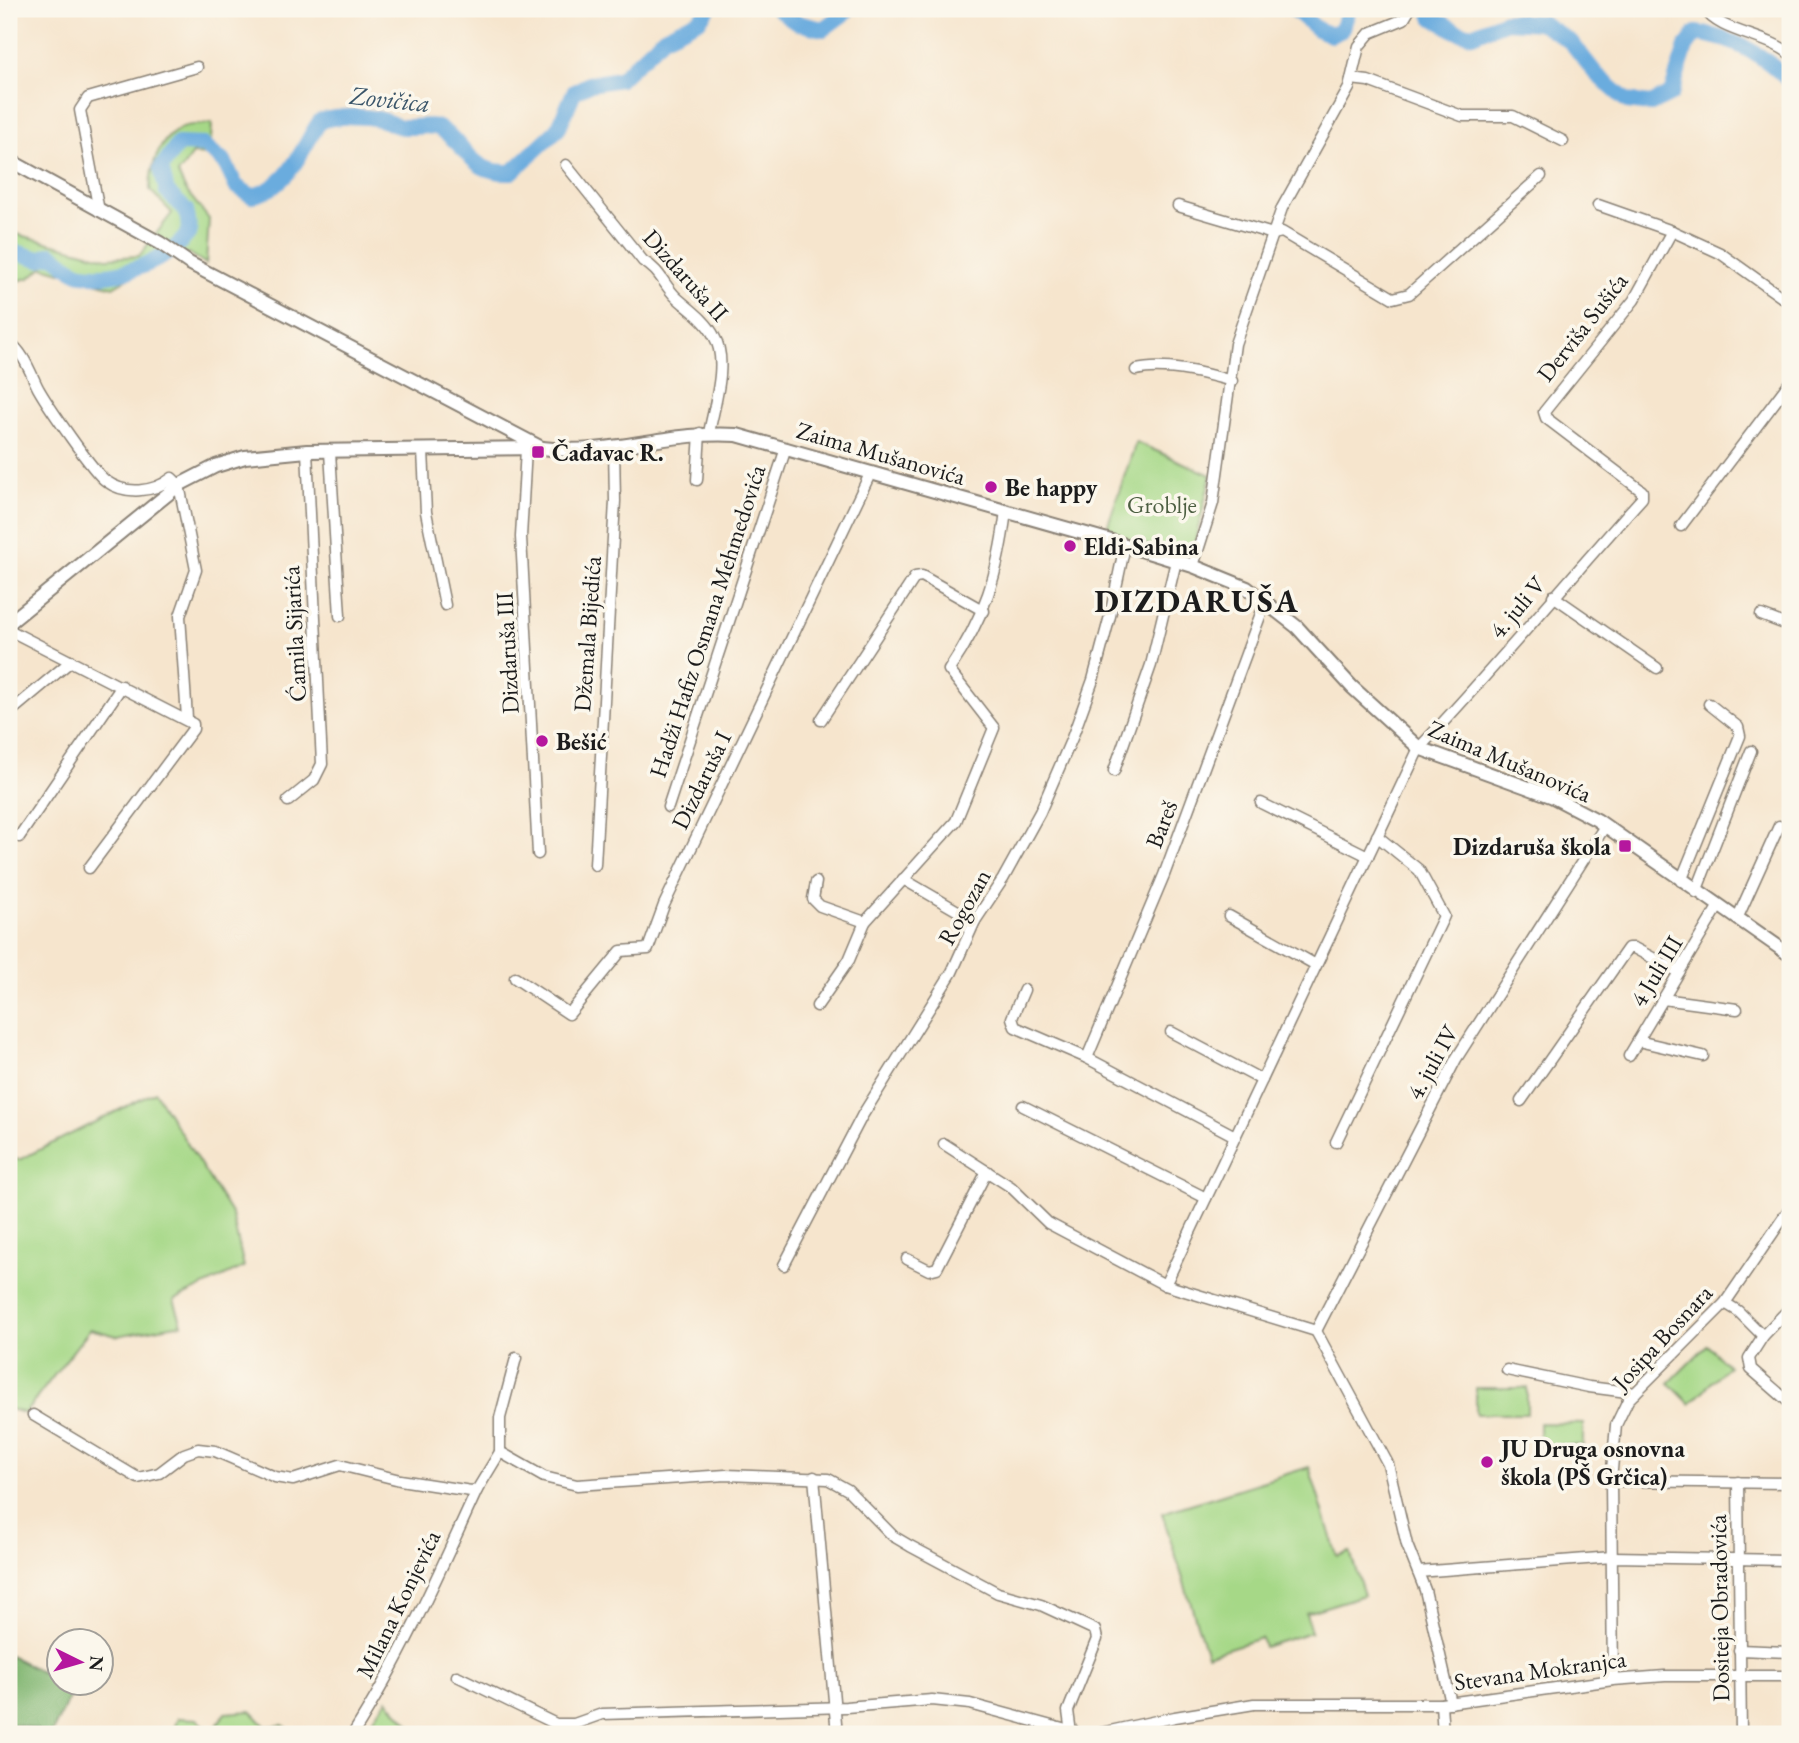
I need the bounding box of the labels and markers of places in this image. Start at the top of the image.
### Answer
place label: Čađavac R. [552,437,664,468]
marker: Čađavac R. [530,444,546,460]
place label: Be happy [1005,472,1098,504]
marker: Be happy [983,479,999,495]
place label: Eldi-Sabina [1084,531,1199,562]
marker: Eldi-Sabina [1062,538,1078,554]
place label: Bešić [556,726,607,757]
marker: Bešić [534,733,550,749]
place label: Dizdaruša škola [1453,831,1611,862]
marker: Dizdaruša škola [1617,838,1633,854]
place label: JU Druga osnovna škola (PŠ Grčica) [1499,1433,1685,1492]
marker: JU Druga osnovna škola (PŠ Grčica) [1479,1454,1495,1470]

